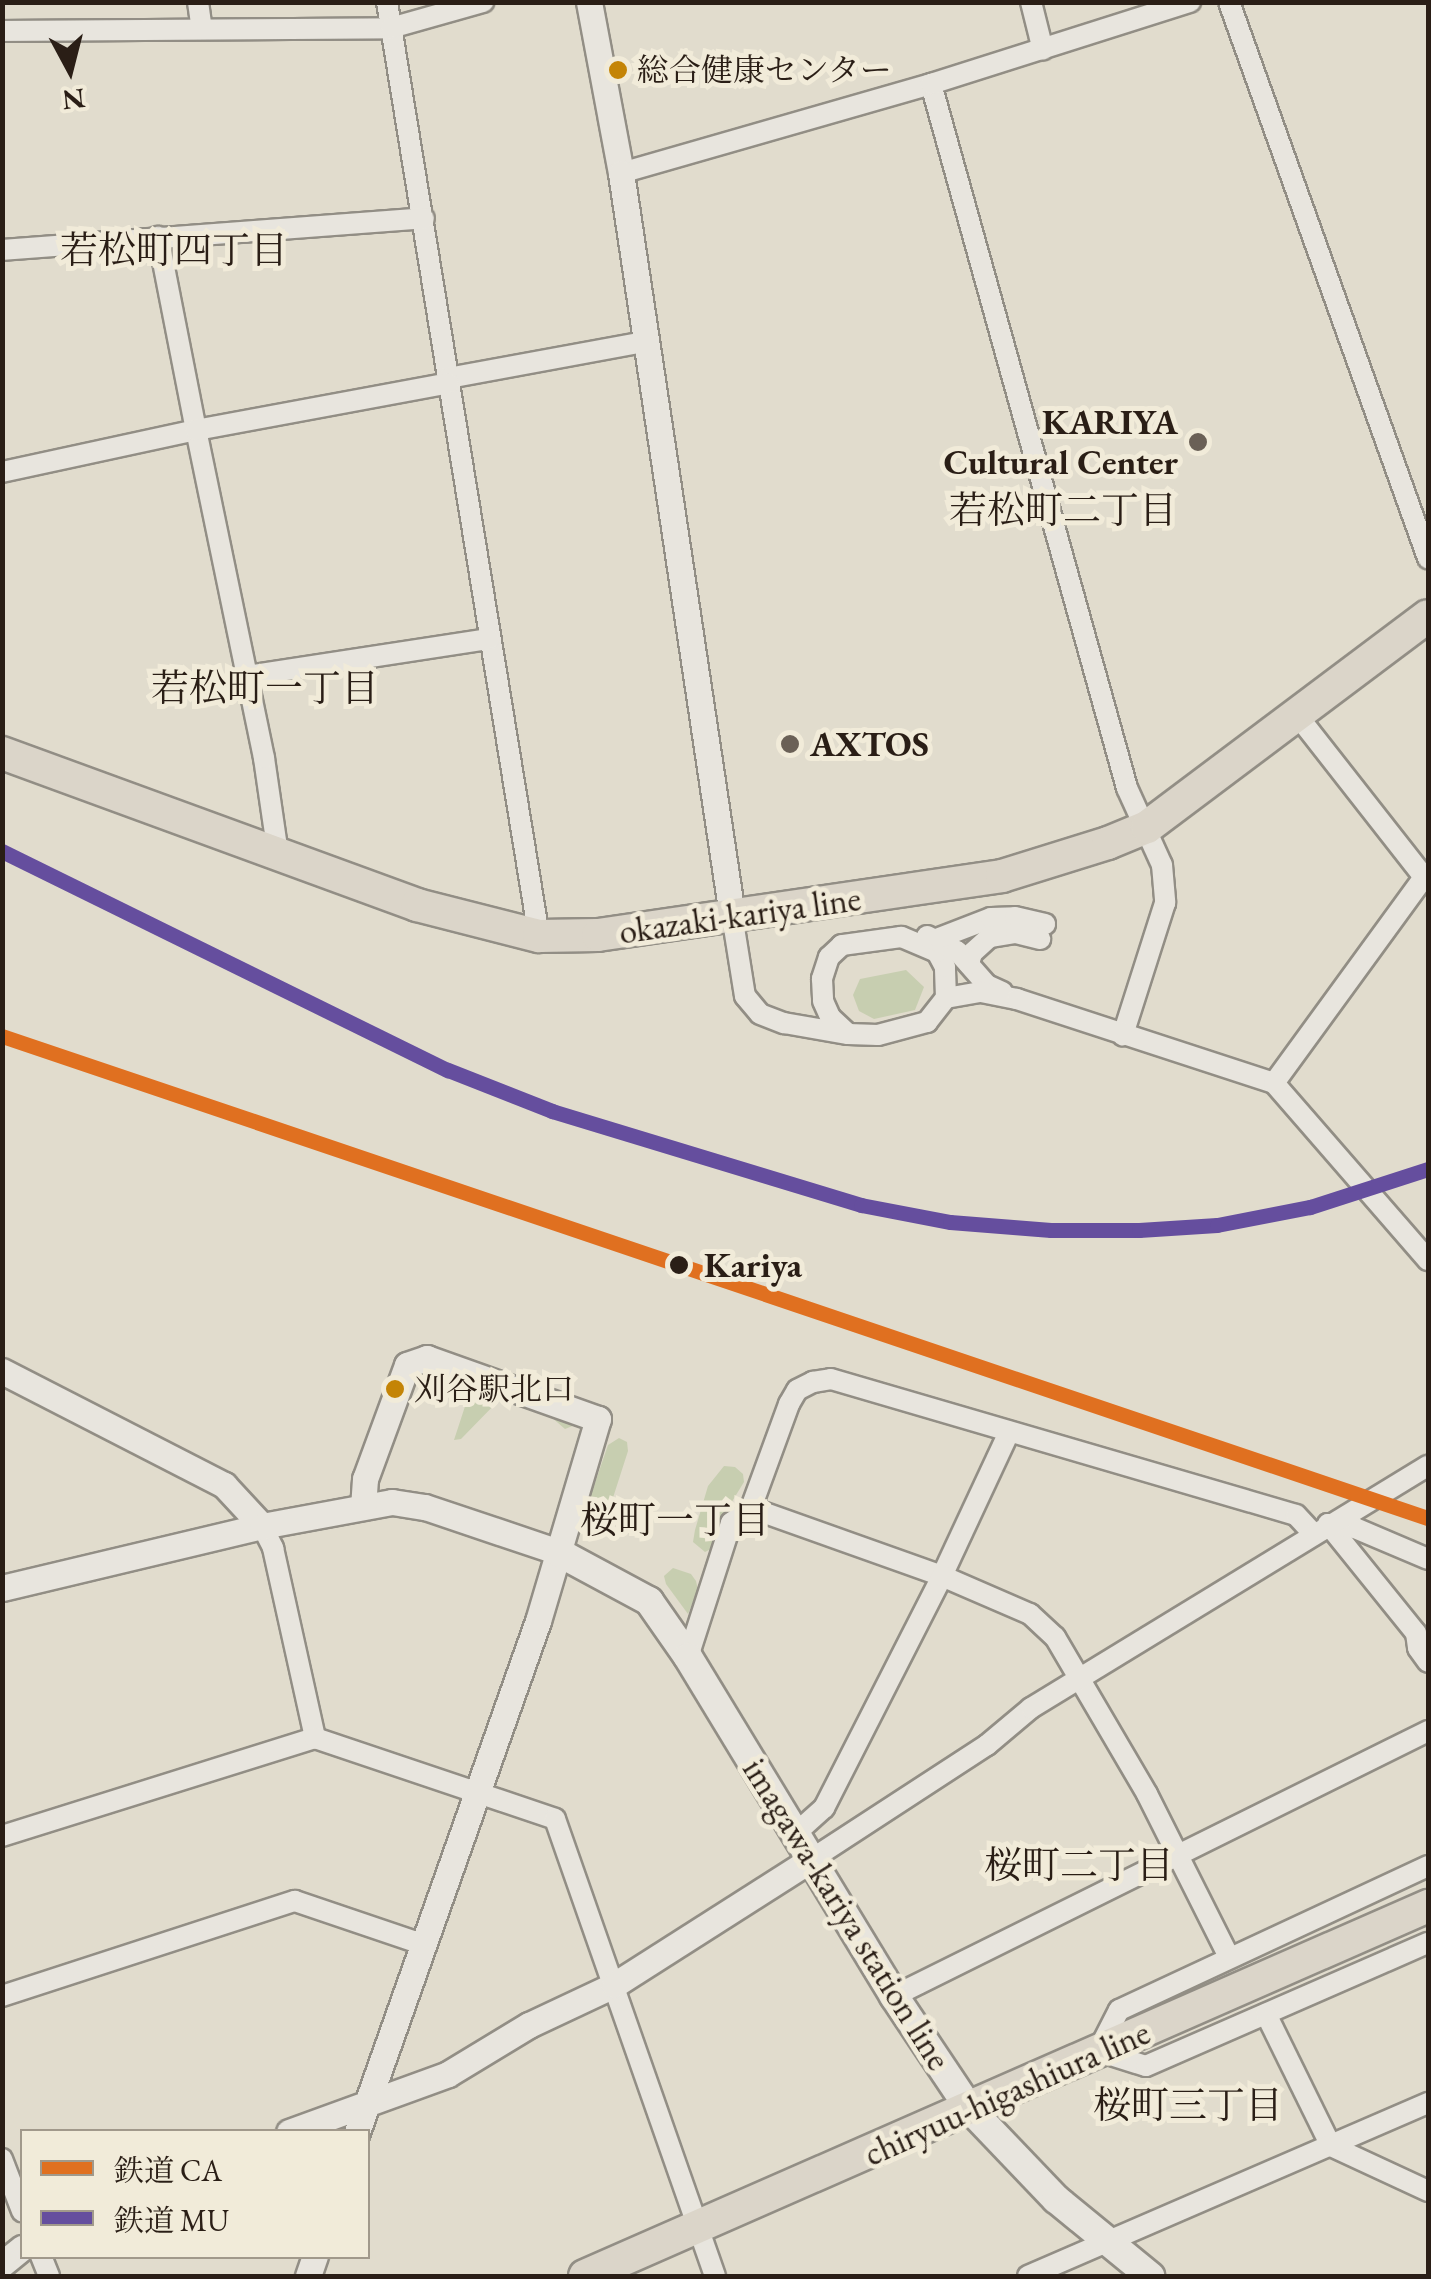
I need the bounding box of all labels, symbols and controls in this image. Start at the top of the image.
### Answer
north arrow [20,20,120,120]
place label: 総合健康センター [637,51,893,89]
marker: 総合健康センター [608,60,628,80]
text: N [60,81,87,119]
district label: 若松町四丁目 [60,227,288,273]
place label: KARIYA Cultural Center [944,401,1178,483]
marker: KARIYA Cultural Center [1187,431,1209,453]
district label: 若松町二丁目 [949,487,1177,533]
district label: 若松町一丁目 [151,665,379,711]
place label: AXTOS [810,723,929,765]
marker: AXTOS [779,733,801,755]
street label: okazaki-kariya line [616,877,864,953]
place label: Kariya [704,1244,802,1286]
marker: Kariya [663,1249,695,1281]
place label: 刈谷駅北口 [414,1370,574,1408]
marker: 刈谷駅北口 [385,1379,405,1399]
district label: 桜町一丁目 [580,1497,770,1543]
street label: imagawa-kariya station line [734,1750,960,2078]
district label: 桜町二丁目 [984,1842,1174,1888]
street label: chiryuu-higashiura line [858,2011,1156,2175]
district label: 桜町三丁目 [1093,2082,1283,2128]
legend [20,2129,370,2259]
text: 鉄道 CA [114,2151,222,2190]
text: 鉄道 MU [114,2201,229,2240]

